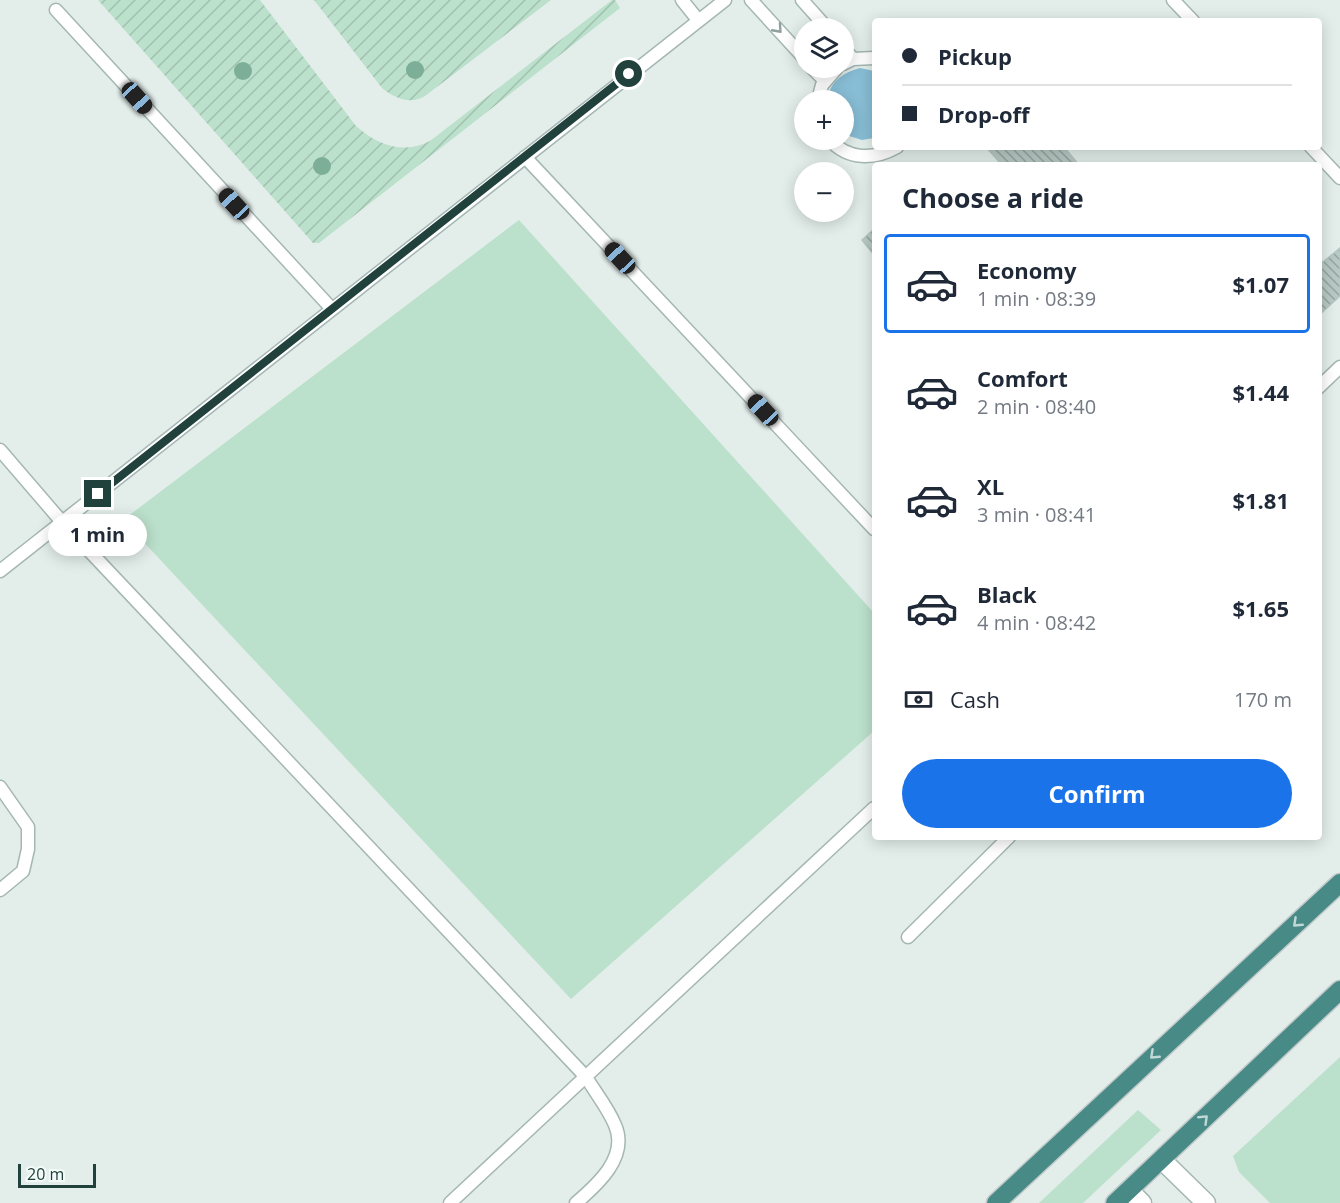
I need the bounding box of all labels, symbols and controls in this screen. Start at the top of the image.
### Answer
map controls [794,18,854,222]
button: layers [794,18,854,78]
one-way arrow [771,22,782,33]
text: Pickup [938,41,1012,71]
route start [615,60,642,87]
car [118,79,156,117]
button: + [794,90,854,150]
text: Drop-off [938,99,1030,129]
button: − [794,162,854,222]
text: Choose a ride [902,179,1084,216]
car [215,185,253,223]
car [601,239,639,277]
text: Economy [977,255,1076,285]
icon: car [905,257,959,311]
text: $1.07 [1232,269,1289,299]
text: 1 min · 08:39 [977,285,1096,312]
text: Comfort [977,363,1068,393]
icon: car [905,365,959,419]
text: $1.44 [1232,377,1289,407]
car [744,391,782,429]
text: 2 min · 08:40 [977,393,1096,420]
text: XL [977,471,1004,501]
icon: car [905,473,959,527]
route end [84,480,111,507]
text: $1.81 [1232,485,1289,515]
text: 3 min · 08:41 [977,501,1096,528]
callout: 1 min [48,515,148,557]
text: 1 min [70,521,125,548]
text: Black [977,579,1037,609]
icon: car [905,581,959,635]
text: $1.65 [1232,593,1289,623]
text: 4 min · 08:42 [977,609,1096,636]
icon: cash [902,683,935,716]
text: Cash [950,684,1000,714]
text: 170 m [1234,686,1292,713]
button: Confirm [902,759,1292,828]
one-way arrow [1293,915,1304,926]
one-way arrow [1151,1048,1162,1059]
one-way arrow [1197,1116,1208,1127]
scale bar [18,1161,96,1188]
text: 20 m [27,1163,64,1185]

